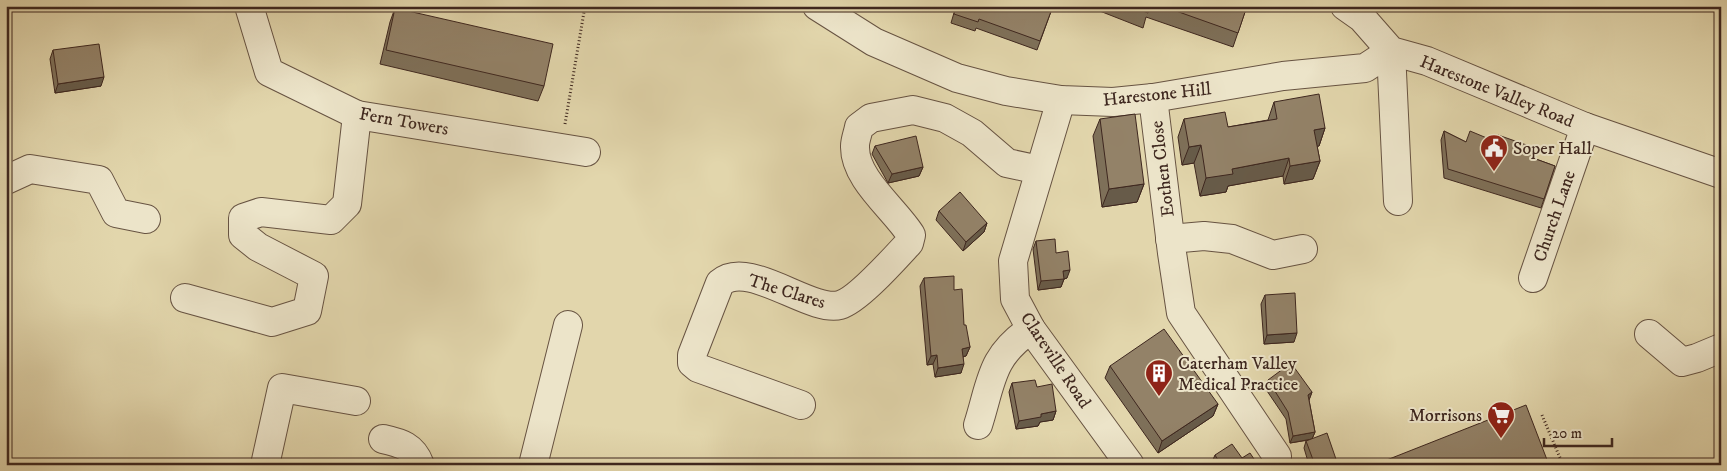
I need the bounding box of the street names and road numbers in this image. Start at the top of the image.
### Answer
street label: Harestone Valley Road [1417,51,1577,133]
street label: Harestone Hill [1102,78,1213,112]
street label: Fern Towers [358,103,450,141]
street label: Eothen Close [1146,119,1180,218]
street label: Church Lane [1529,168,1581,265]
street label: The Clares [745,270,828,314]
street label: Clareville Road [1015,308,1095,413]

